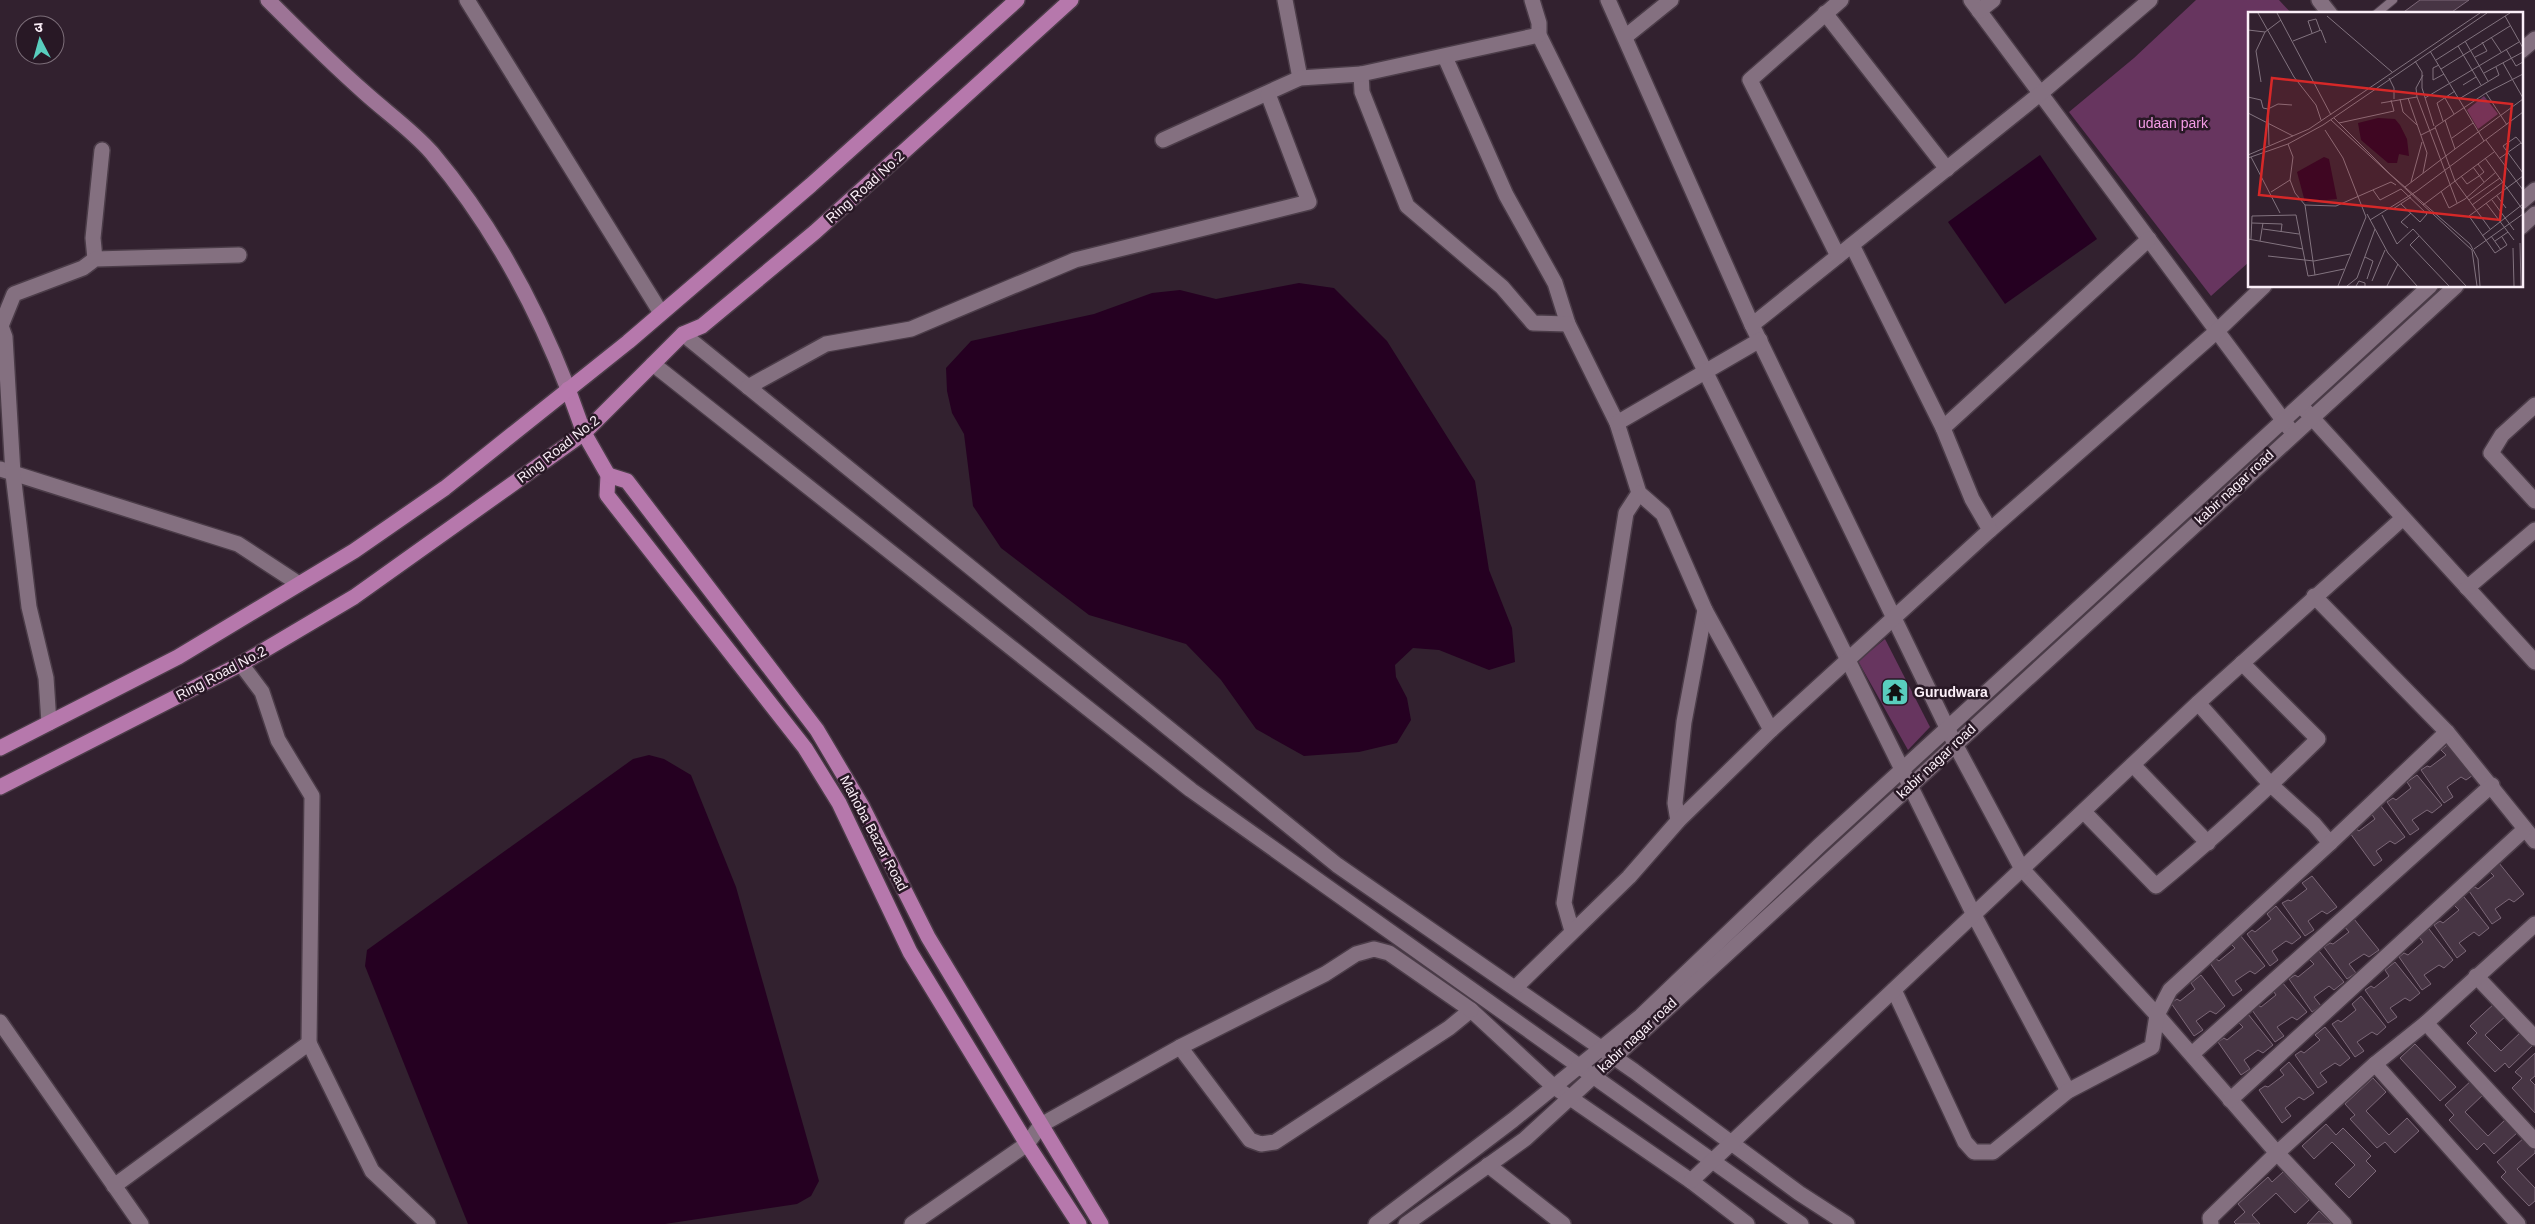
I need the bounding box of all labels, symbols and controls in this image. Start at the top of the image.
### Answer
inset map [2248,12,2522,288]
north arrow [15,15,65,65]
text: उ [34,19,44,35]
park label: udaan park [2138,115,2209,131]
street label: Ring Road No.2 [823,148,908,226]
street label: Ring Road No.2 [514,412,602,486]
street label: kabir nagar road [2191,446,2277,528]
street label: Ring Road No.2 [173,642,269,703]
temple icon: Gurudwara [1880,677,1910,707]
place label: Gurudwara [1914,684,1988,700]
street label: kabir nagar road [1893,720,1979,802]
street label: Mahoba Bazar Road [837,773,911,893]
street label: kabir nagar road [1594,994,1680,1076]

